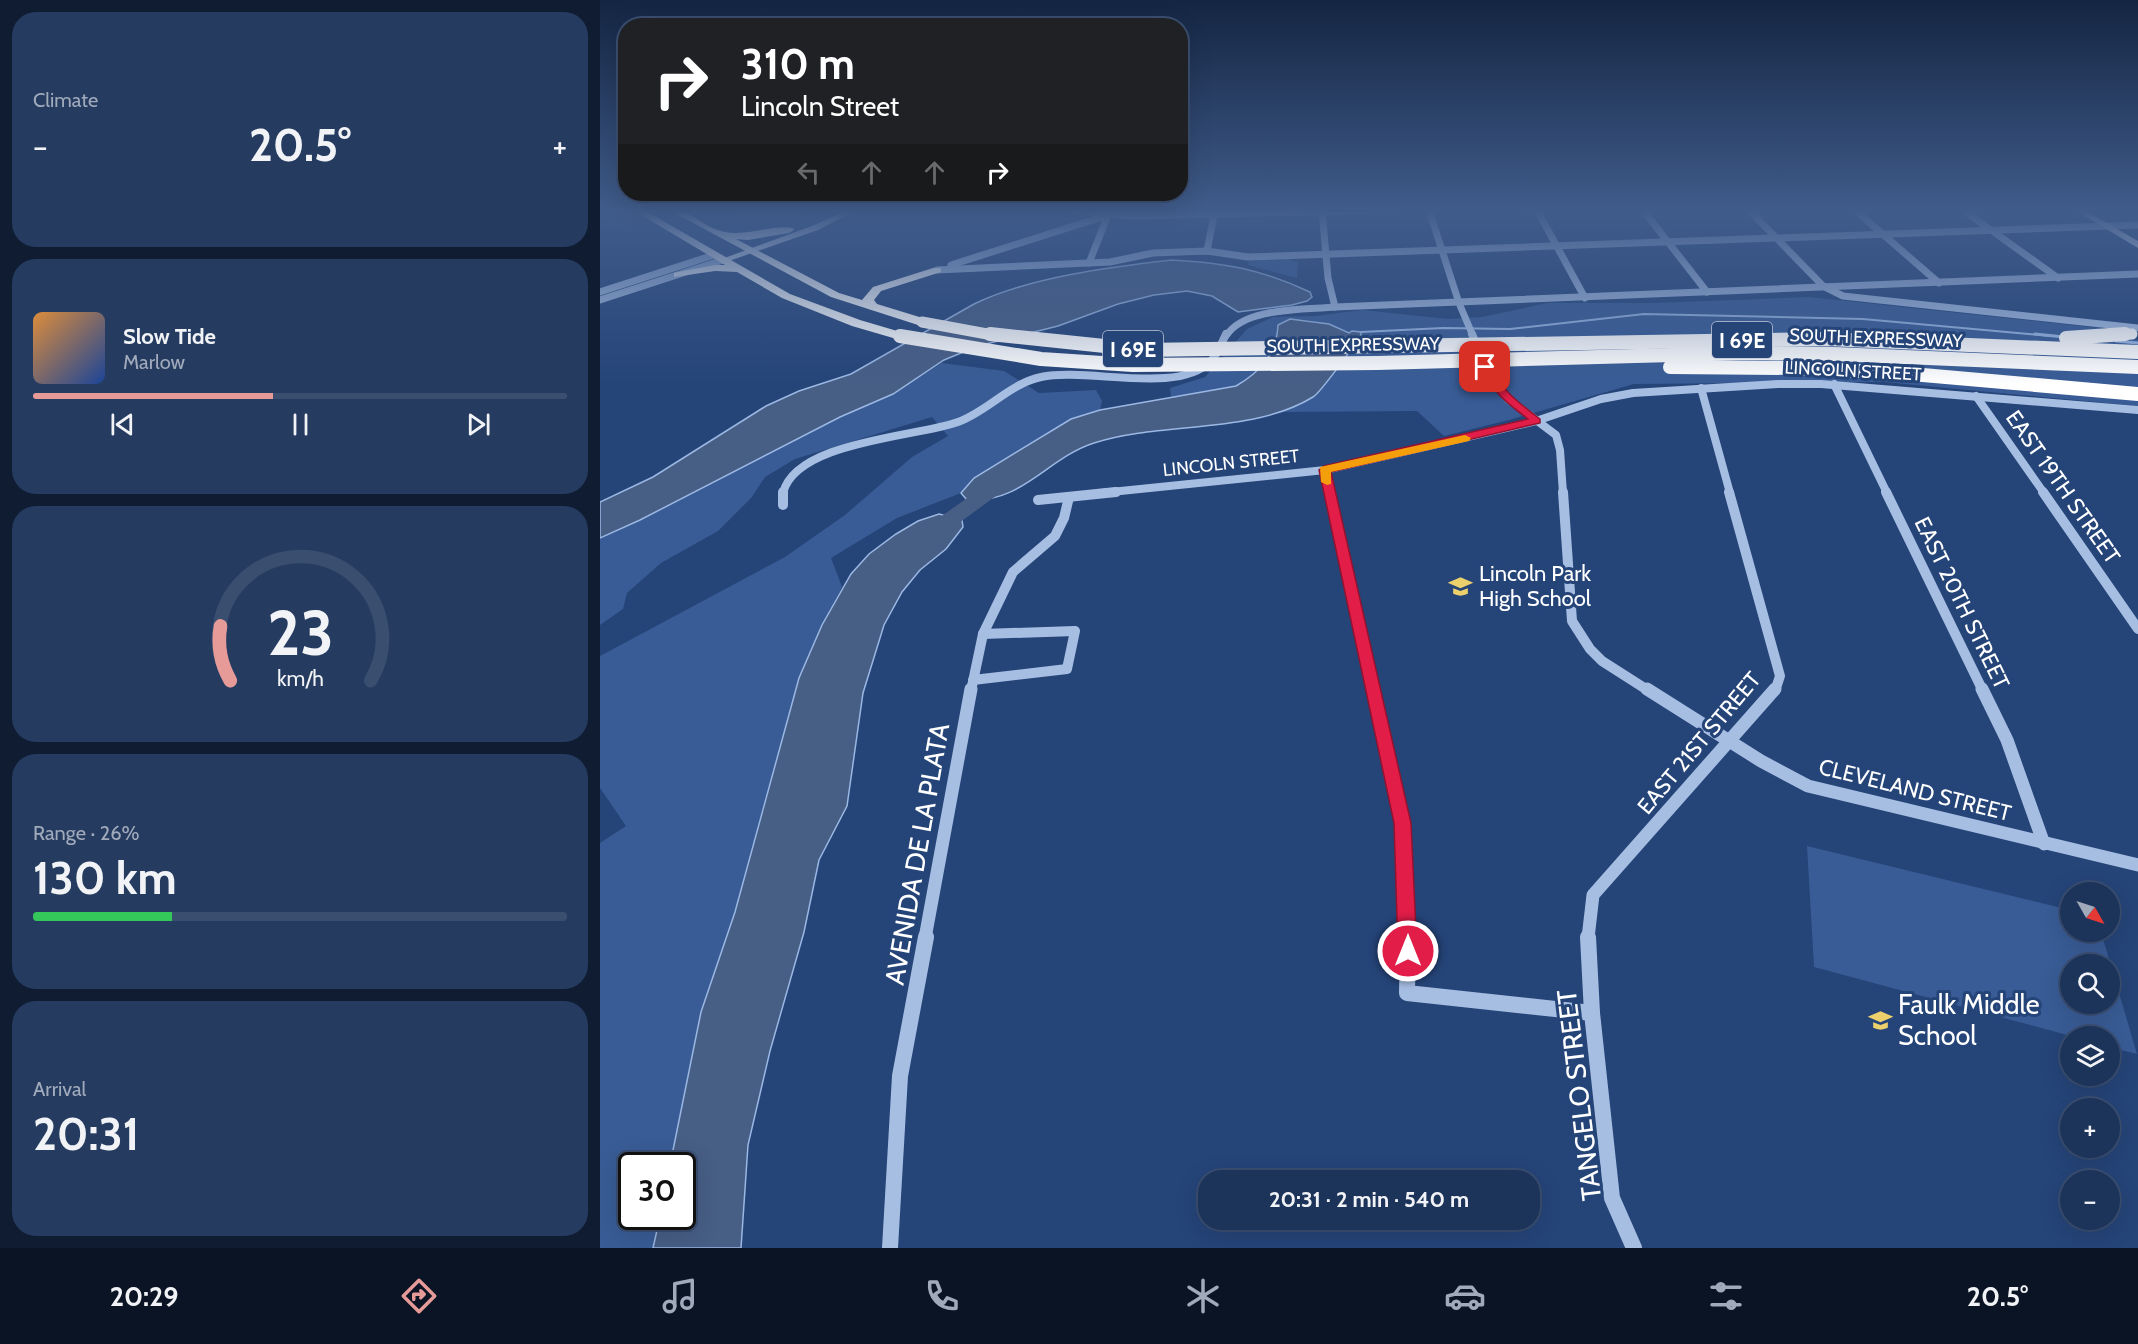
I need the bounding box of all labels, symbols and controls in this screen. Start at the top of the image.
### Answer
text: 310 m [741,38,855,90]
icon: right [642,42,720,120]
text: Climate [33,88,98,112]
text: Lincoln Street [741,90,899,123]
text: 20.5° [249,118,351,172]
text: − [33,126,48,166]
text: + [552,126,567,166]
icon: left [792,156,825,189]
icon: ahead [855,156,888,189]
icon: ahead [918,156,951,189]
icon: right [981,156,1014,189]
road number: I 69E [1712,322,1772,358]
text: Slow Tide [123,323,216,350]
street label: SOUTH EXPRESSWAY [1789,324,1964,352]
road number: I 69E [1103,331,1163,367]
street label: SOUTH EXPRESSWAY [1266,332,1440,358]
pin [1459,341,1510,392]
text: Marlow [123,350,185,374]
icon: arrive [1468,350,1501,383]
street label: LINCOLN STREET [1784,356,1922,386]
street label: EAST 19TH STREET [2000,405,2126,569]
icon: previous [106,408,139,441]
icon: pause [284,408,317,441]
icon: next [462,408,495,441]
street label: LINCOLN STREET [1162,445,1301,481]
street label: EAST 20TH STREET [1909,513,2015,694]
place label: Lincoln Park High School [1479,560,1592,612]
school or university icon: Lincoln Park High School [1448,573,1474,599]
text: 23 [267,595,333,671]
text: km/h [277,665,323,691]
street label: EAST 21ST STREET [1632,666,1767,820]
street label: AVENIDA DE LA PLATA [878,720,956,987]
street label: CLEVELAND STREET [1816,753,2014,827]
text: Range · 26% [33,821,140,845]
text: 130 km [33,851,177,905]
north arrow [2060,882,2120,942]
map controls [2060,882,2120,1230]
position arrow [1376,919,1440,983]
button: search [2060,954,2120,1014]
street label: TANGELO STREET [1550,988,1608,1202]
place label: Faulk Middle School [1898,988,2040,1052]
school or university icon: Faulk Middle School [1867,1007,1893,1033]
button: layers [2060,1026,2120,1086]
text: Arrival [33,1077,86,1101]
button: + [2060,1098,2120,1158]
text: 20:31 [33,1107,139,1161]
speed limit sign: 30 [618,1152,696,1230]
button: − [2060,1170,2120,1230]
text: 20:31 · 2 min · 540 m [1269,1186,1469,1213]
icon: directions [398,1275,440,1317]
icon: music [659,1275,701,1317]
icon: phone [921,1275,963,1317]
icon: climate [1182,1275,1224,1317]
icon: car [1444,1275,1486,1317]
icon: filters [1705,1275,1747,1317]
text: 20:29 [110,1280,179,1313]
text: 20.5° [1967,1280,2028,1313]

